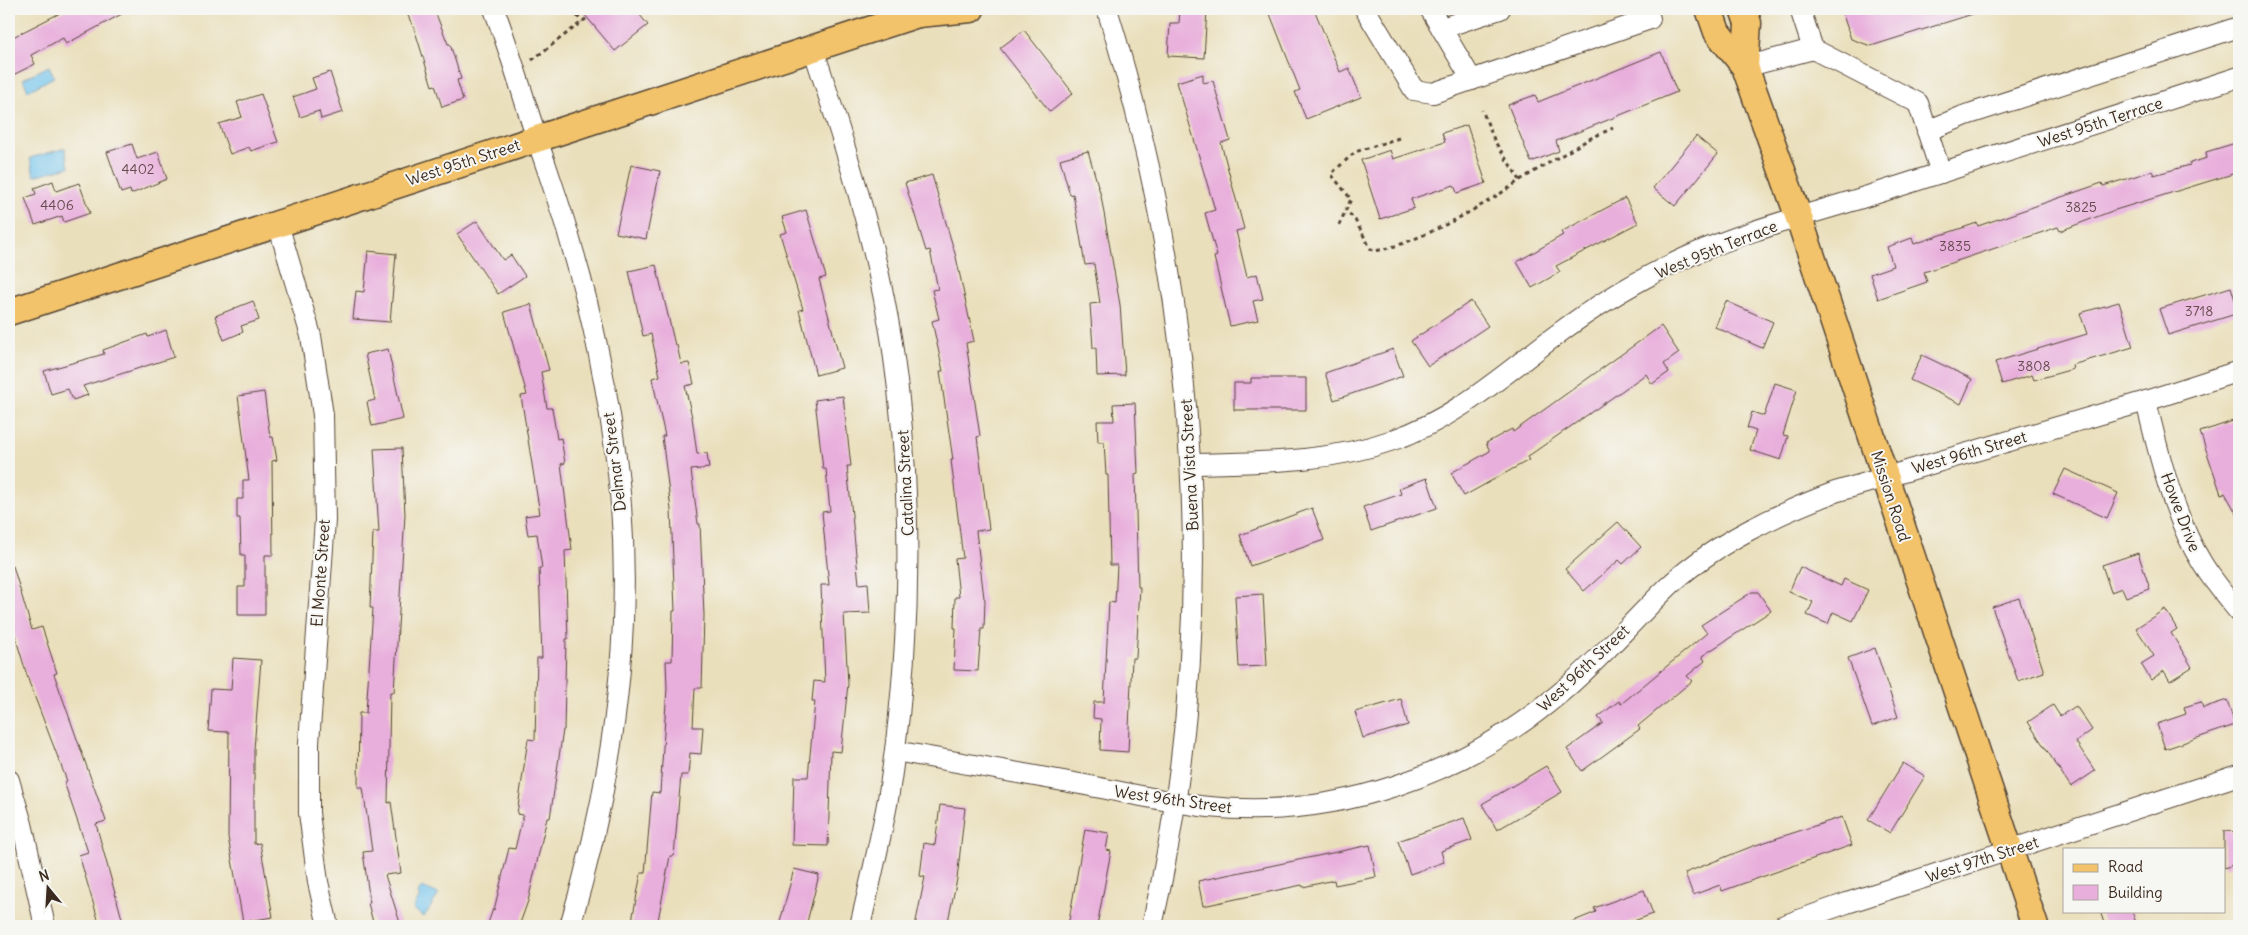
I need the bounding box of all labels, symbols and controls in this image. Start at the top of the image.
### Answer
street label: West 95th Terrace [2035,92,2165,152]
street label: West 95th Street [404,134,523,190]
house number: 4402 [121,160,155,178]
house number: 4406 [40,196,74,214]
house number: 3825 [2065,198,2097,216]
street label: West 95th Terrace [1652,215,1780,283]
house number: 3835 [1939,237,1971,255]
house number: 3718 [2185,302,2213,320]
house number: 3808 [2017,357,2051,375]
street label: Buena Vista Street [1176,398,1202,532]
street label: Delmar Street [598,411,630,513]
street label: West 96th Street [1909,426,2029,478]
street label: Catalina Street [892,429,918,537]
street label: Mission Road [1867,448,1915,544]
street label: Howe Drive [2157,470,2205,554]
street label: El Monte Street [306,518,334,628]
street label: West 96th Street [1533,620,1634,716]
street label: West 96th Street [1113,781,1234,817]
street label: West 97th Street [1923,831,2041,887]
legend [2063,848,2226,912]
text: Road [2108,857,2143,876]
north arrow [22,862,72,912]
text: N [37,866,51,886]
text: Building [2108,883,2163,902]

